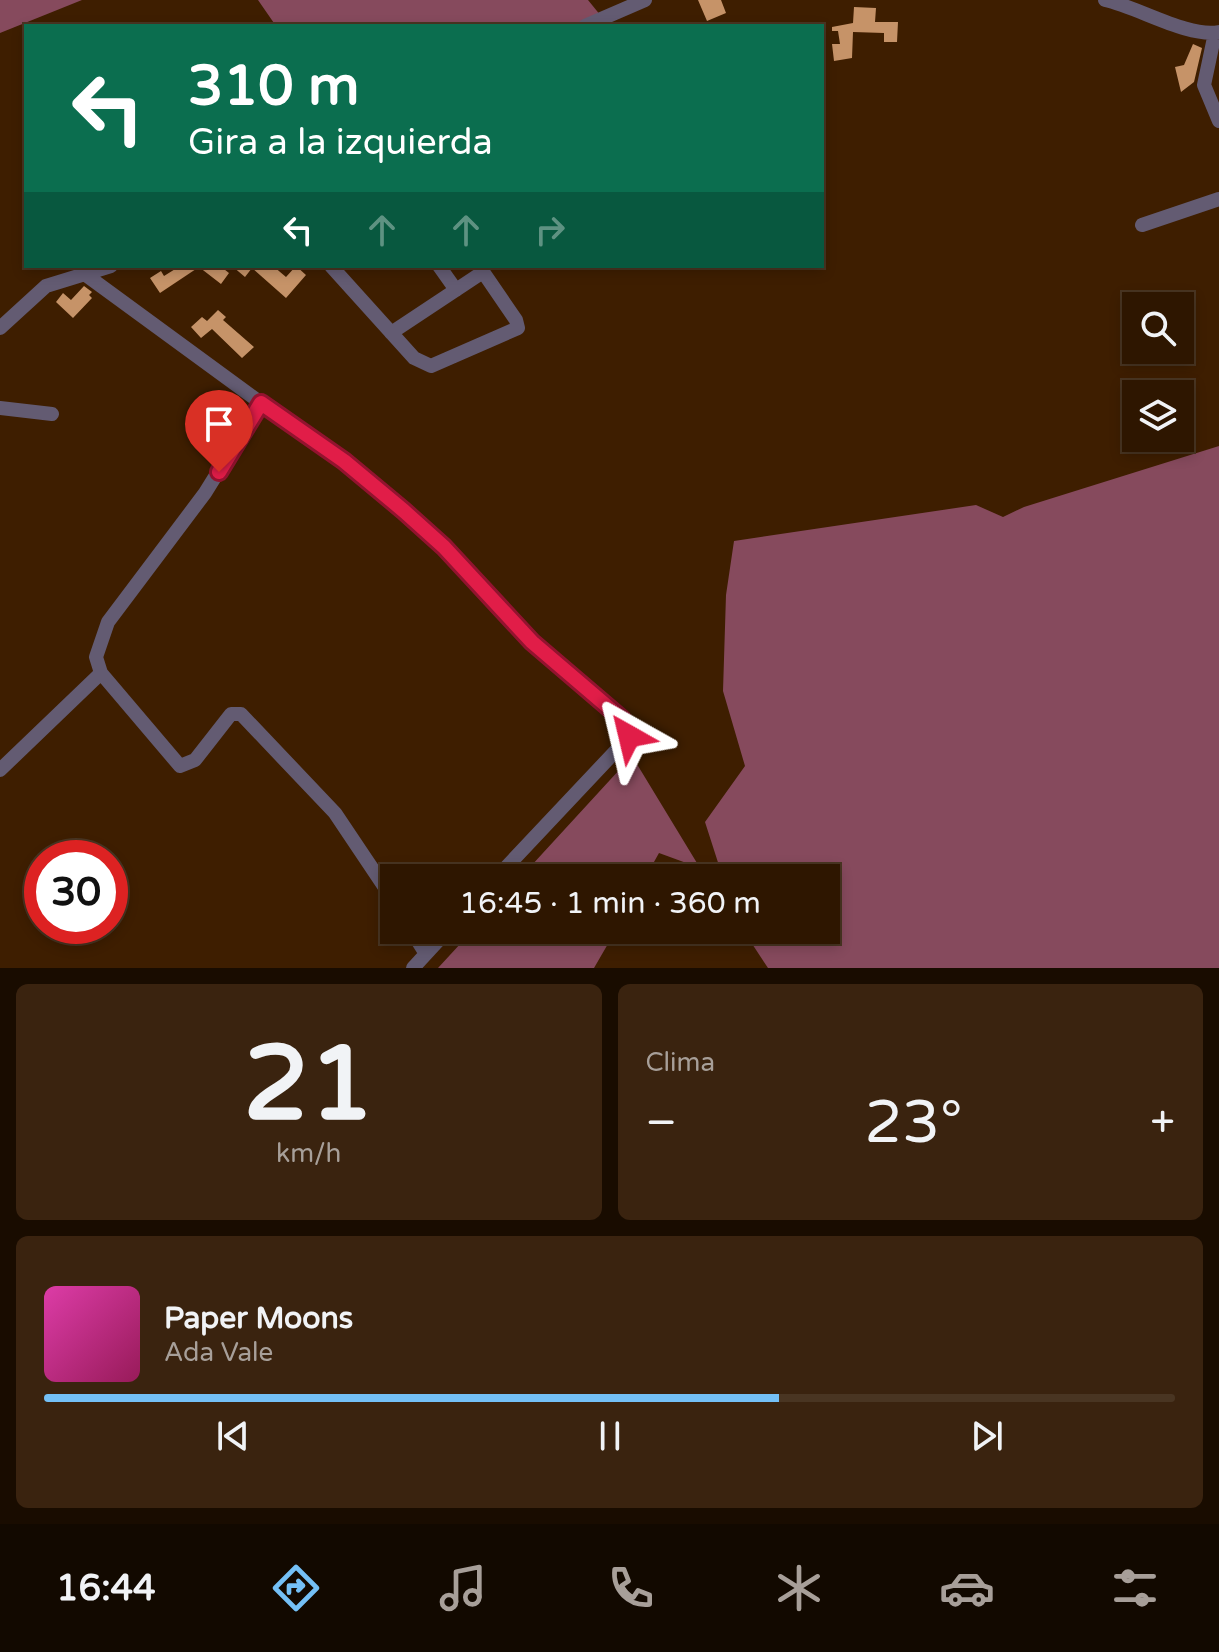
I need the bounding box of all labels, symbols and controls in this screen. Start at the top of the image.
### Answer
text: 310 m [188,53,359,120]
icon: left [56,56,160,160]
text: Gira a la izquierda [188,121,493,164]
icon: left [276,208,320,252]
icon: ahead [360,208,404,252]
icon: ahead [444,208,488,252]
icon: right [528,208,572,252]
map controls [1122,292,1194,452]
button: search [1122,292,1194,364]
button: layers [1122,380,1194,452]
pin [185,390,253,472]
icon: arrive [197,402,241,446]
position arrow [587,694,671,778]
speed limit sign: 30 [24,840,128,944]
text: 16:45 · 1 min · 360 m [459,885,761,922]
text: 21 [243,1023,374,1148]
text: Clima [646,1047,715,1078]
text: 23° [865,1087,963,1159]
text: − [646,1097,677,1150]
text: + [1150,1097,1175,1150]
text: km/h [276,1138,341,1169]
text: Paper Moons [164,1300,353,1337]
text: Ada Vale [164,1337,273,1368]
icon: previous [211,1414,255,1458]
icon: pause [588,1414,632,1458]
icon: next [965,1414,1009,1458]
icon: directions [268,1560,324,1616]
icon: music [435,1560,491,1616]
icon: phone [603,1560,659,1616]
icon: climate [771,1560,827,1616]
icon: car [939,1560,995,1616]
icon: filters [1107,1560,1163,1616]
text: 16:44 [56,1567,156,1610]

